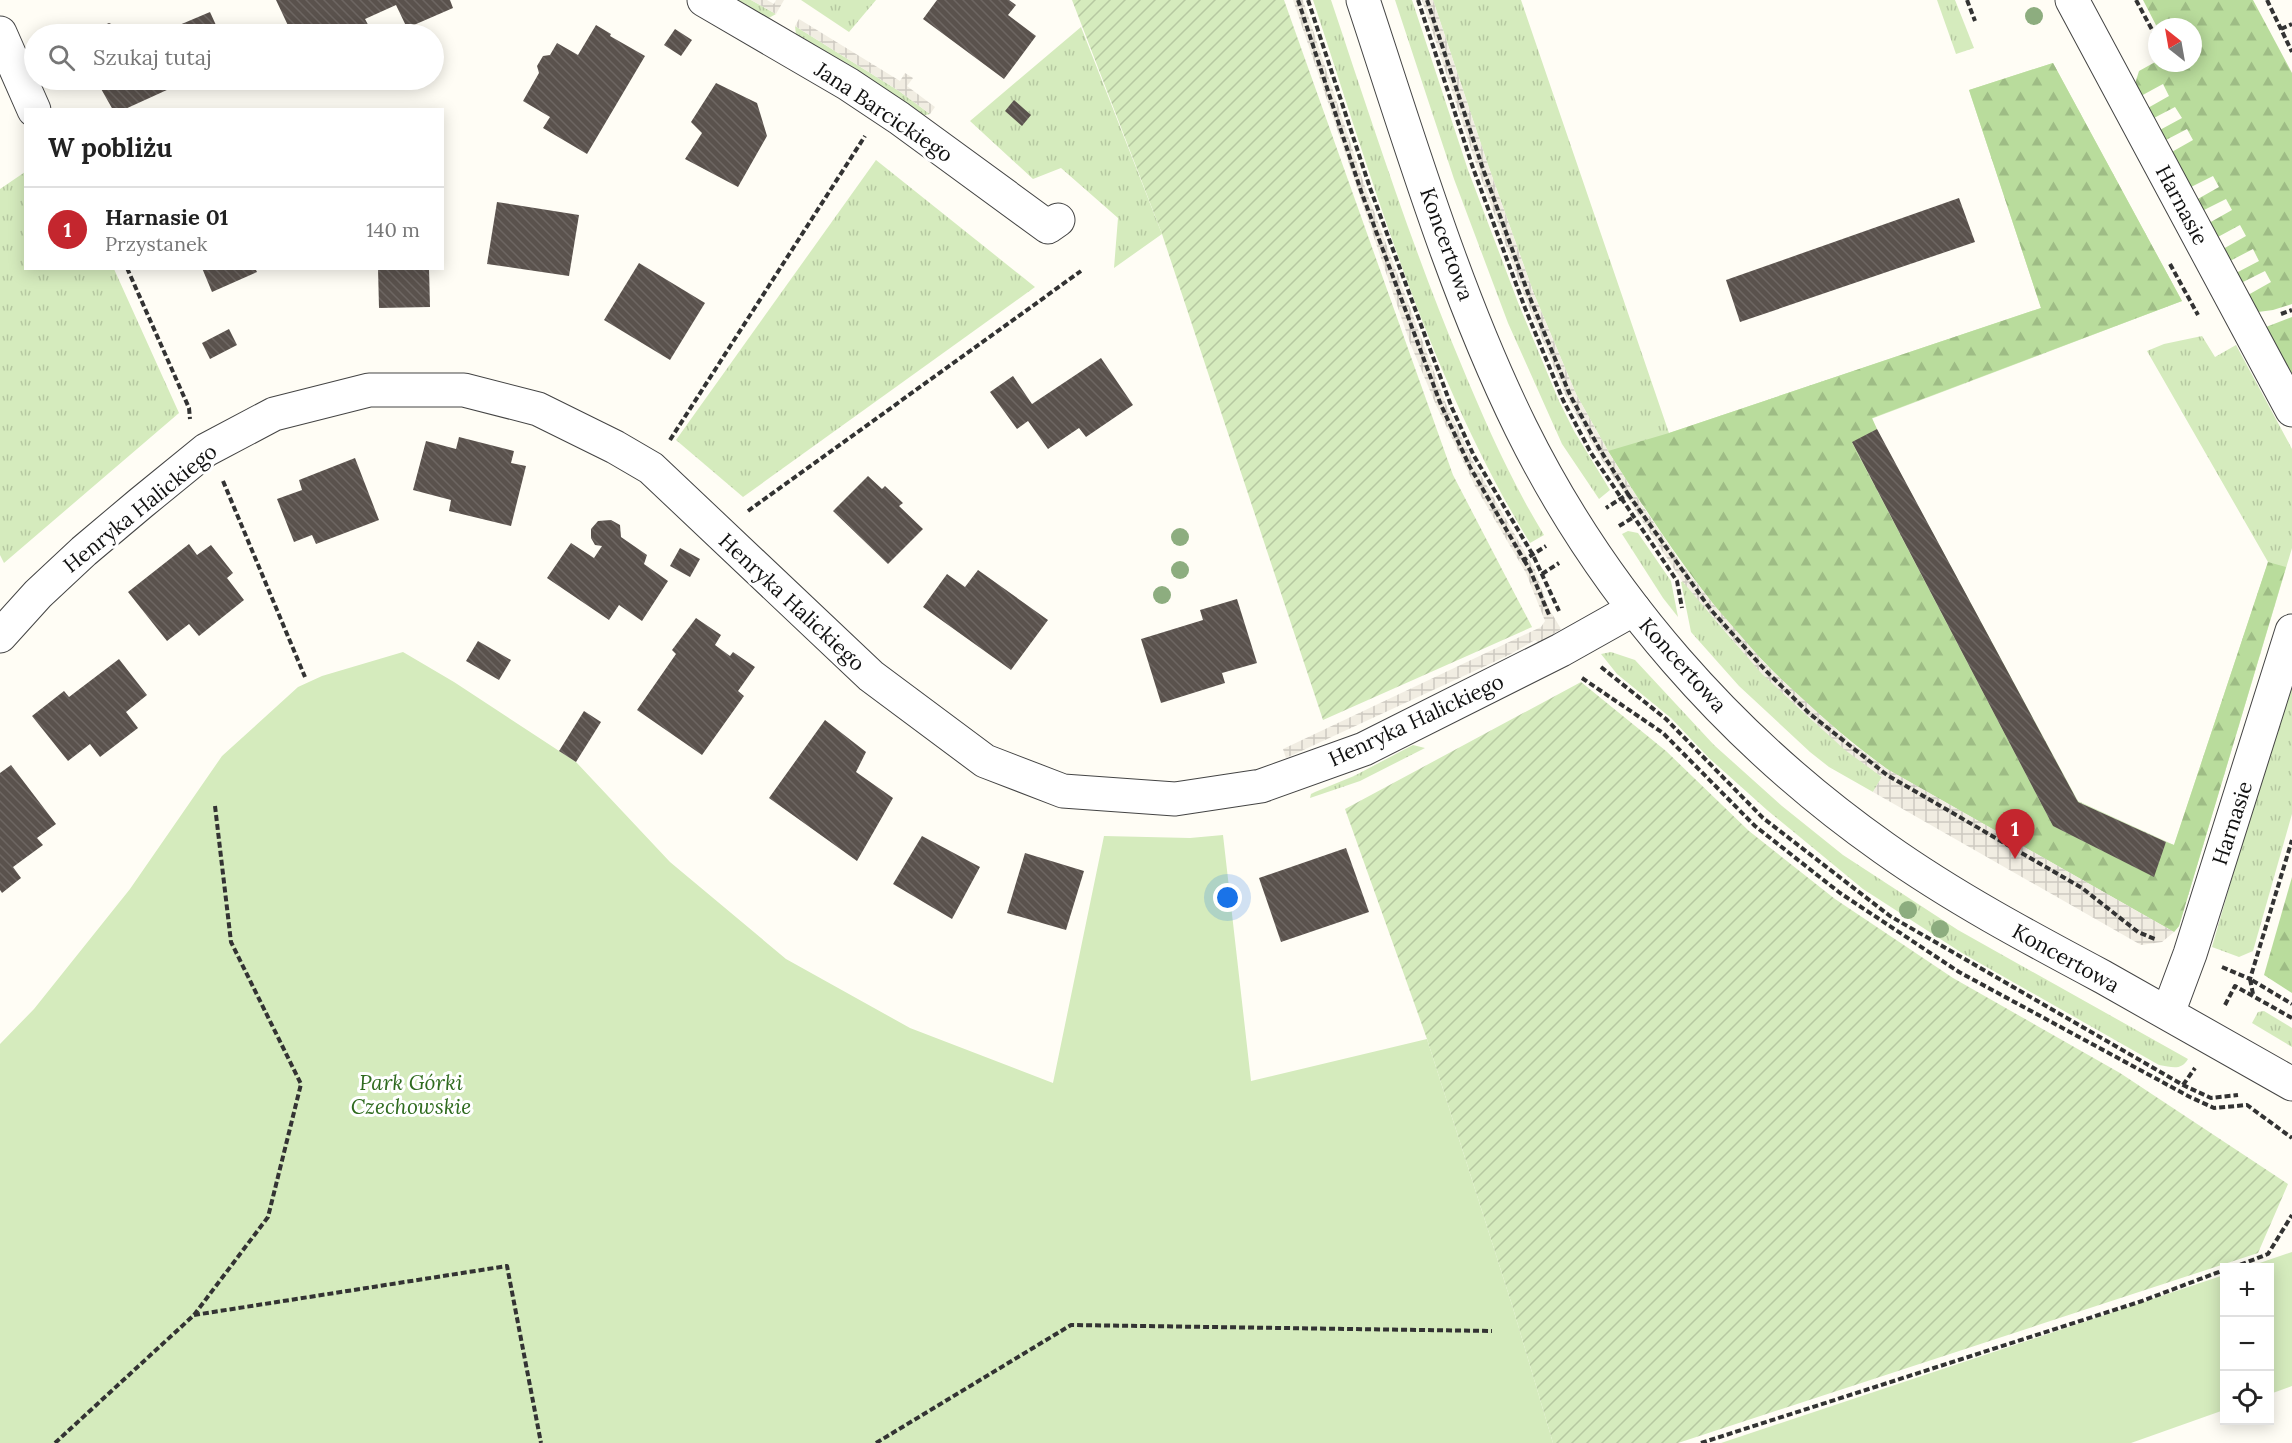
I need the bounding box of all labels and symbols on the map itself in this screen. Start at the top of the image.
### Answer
north arrow [2148,18,2202,72]
street label: Jana Barcickiego [809,55,958,168]
street label: Harnasie [2150,160,2214,250]
street label: Koncertowa [1414,184,1480,304]
street label: Henryka Halickiego [58,438,222,578]
street label: Henryka Halickiego [713,527,871,677]
street label: Koncertowa [1633,612,1733,718]
street label: Henryka Halickiego [1324,668,1508,772]
street label: Harnasie [2206,778,2258,868]
pin: 1 [1996,810,2034,859]
your location [1213,883,1242,912]
street label: Koncertowa [2008,917,2124,999]
park label: Park Górki Czechowskie [351,1069,471,1120]

